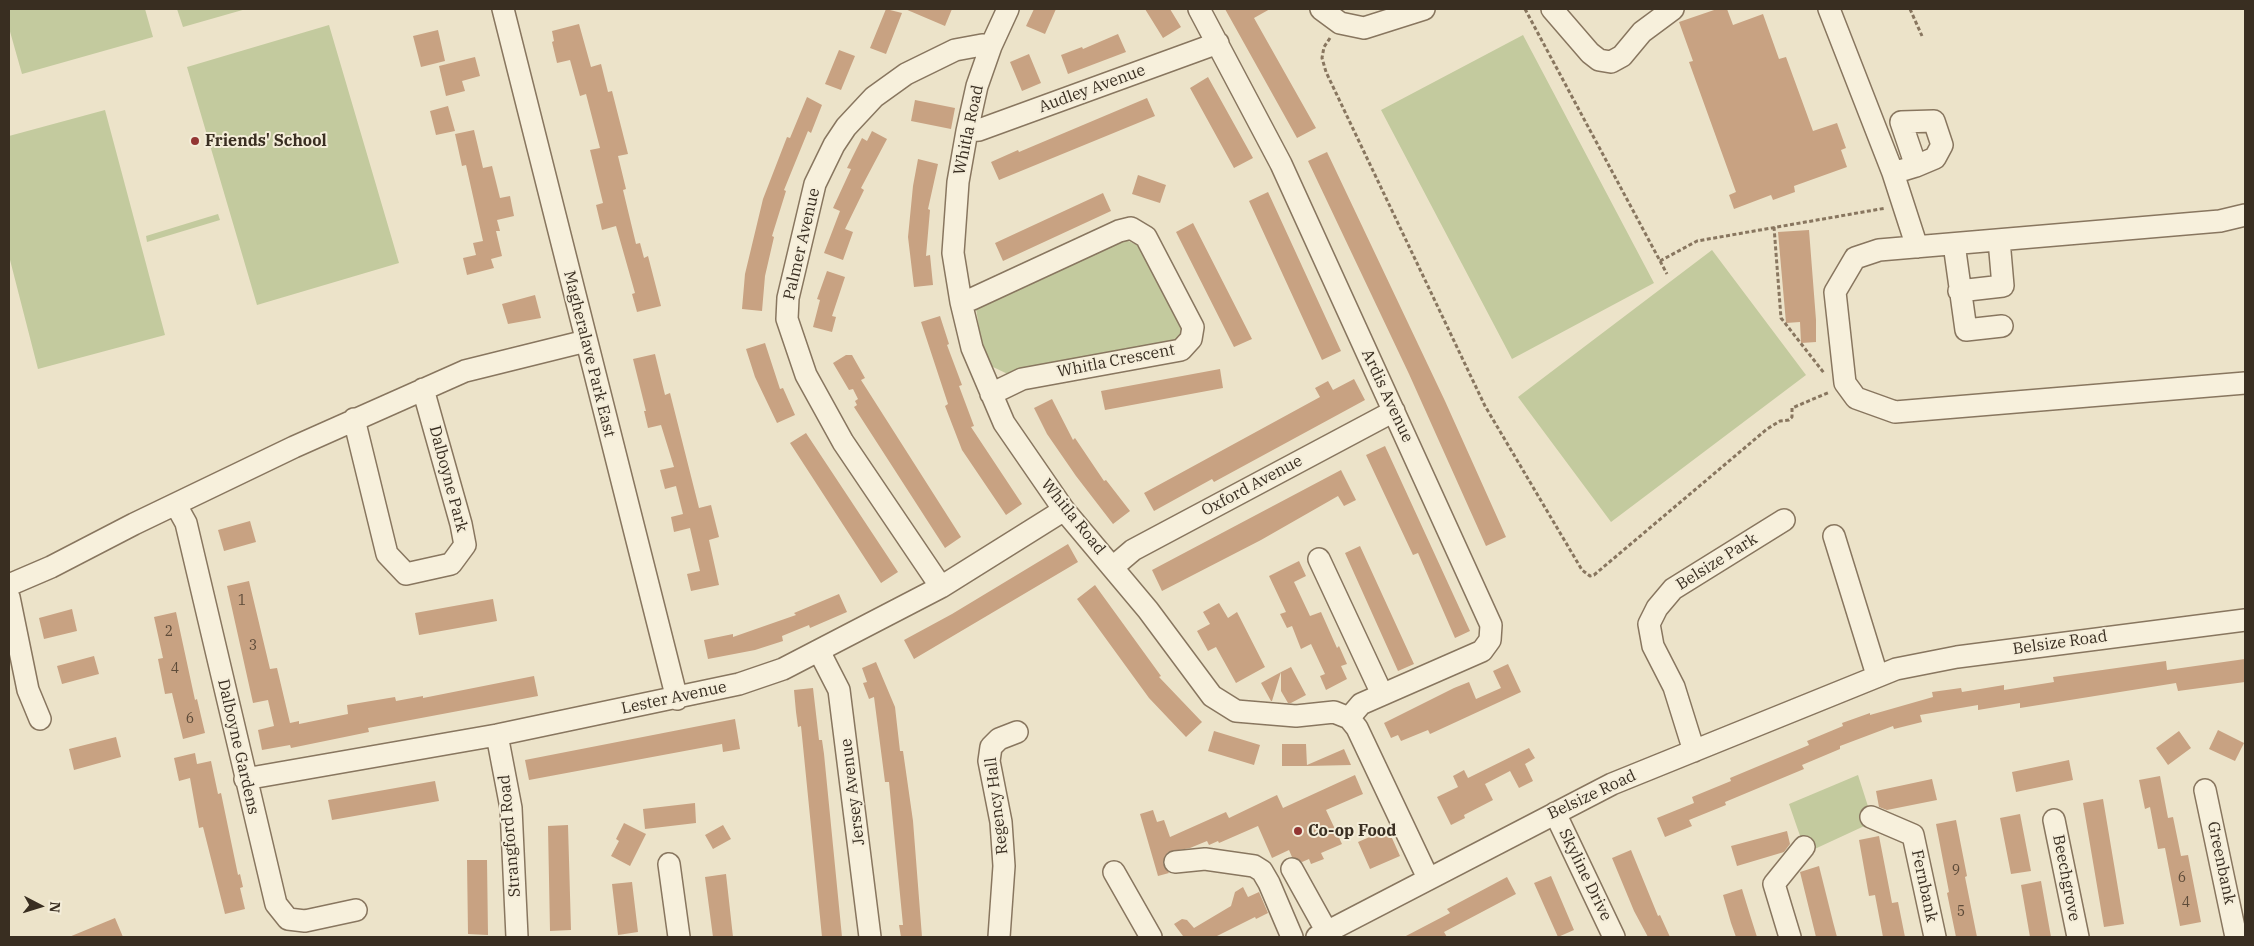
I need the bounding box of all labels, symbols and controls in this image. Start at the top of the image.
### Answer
street label: Audley Avenue [1036,61,1148,117]
street label: Whitla Road [950,83,988,177]
place label: Friends' School [205,131,327,151]
marker: Friends' School [189,135,201,147]
street label: Palmer Avenue [780,186,824,302]
street label: Magheralave Park East [559,269,619,439]
street label: Whitla Crescent [1055,340,1177,382]
street label: Ardis Avenue [1357,346,1417,446]
street label: Dalboyne Park [425,424,471,534]
street label: Oxford Avenue [1198,451,1306,521]
street label: Whitla Road [1037,475,1109,559]
street label: Belsize Park [1673,529,1761,595]
house number: 1 [238,593,246,609]
house number: 2 [165,624,173,640]
street label: Belsize Road [2011,627,2109,659]
house number: 3 [249,638,257,654]
house number: 4 [171,661,179,677]
street label: Dalboyne Gardens [213,677,263,817]
street label: Lester Avenue [620,677,728,719]
house number: 6 [186,711,194,727]
street label: Jersey Avenue [837,737,869,847]
street label: Regency Hall [982,756,1012,856]
street label: Belsize Road [1545,766,1639,824]
street label: Strangford Road [495,774,525,898]
street label: Greenbank [2203,820,2239,906]
place label: Co-op Food [1308,821,1396,841]
marker: Co-op Food [1292,825,1304,837]
street label: Skyline Drive [1554,826,1616,924]
street label: Beechgrove [2048,833,2084,923]
street label: Fernbank [1907,848,1941,924]
house number: 9 [1952,863,1960,879]
house number: 6 [2178,870,2186,886]
north arrow [15,881,65,931]
house number: 4 [2182,895,2190,911]
text: N [45,901,64,914]
house number: 5 [1957,904,1965,920]

